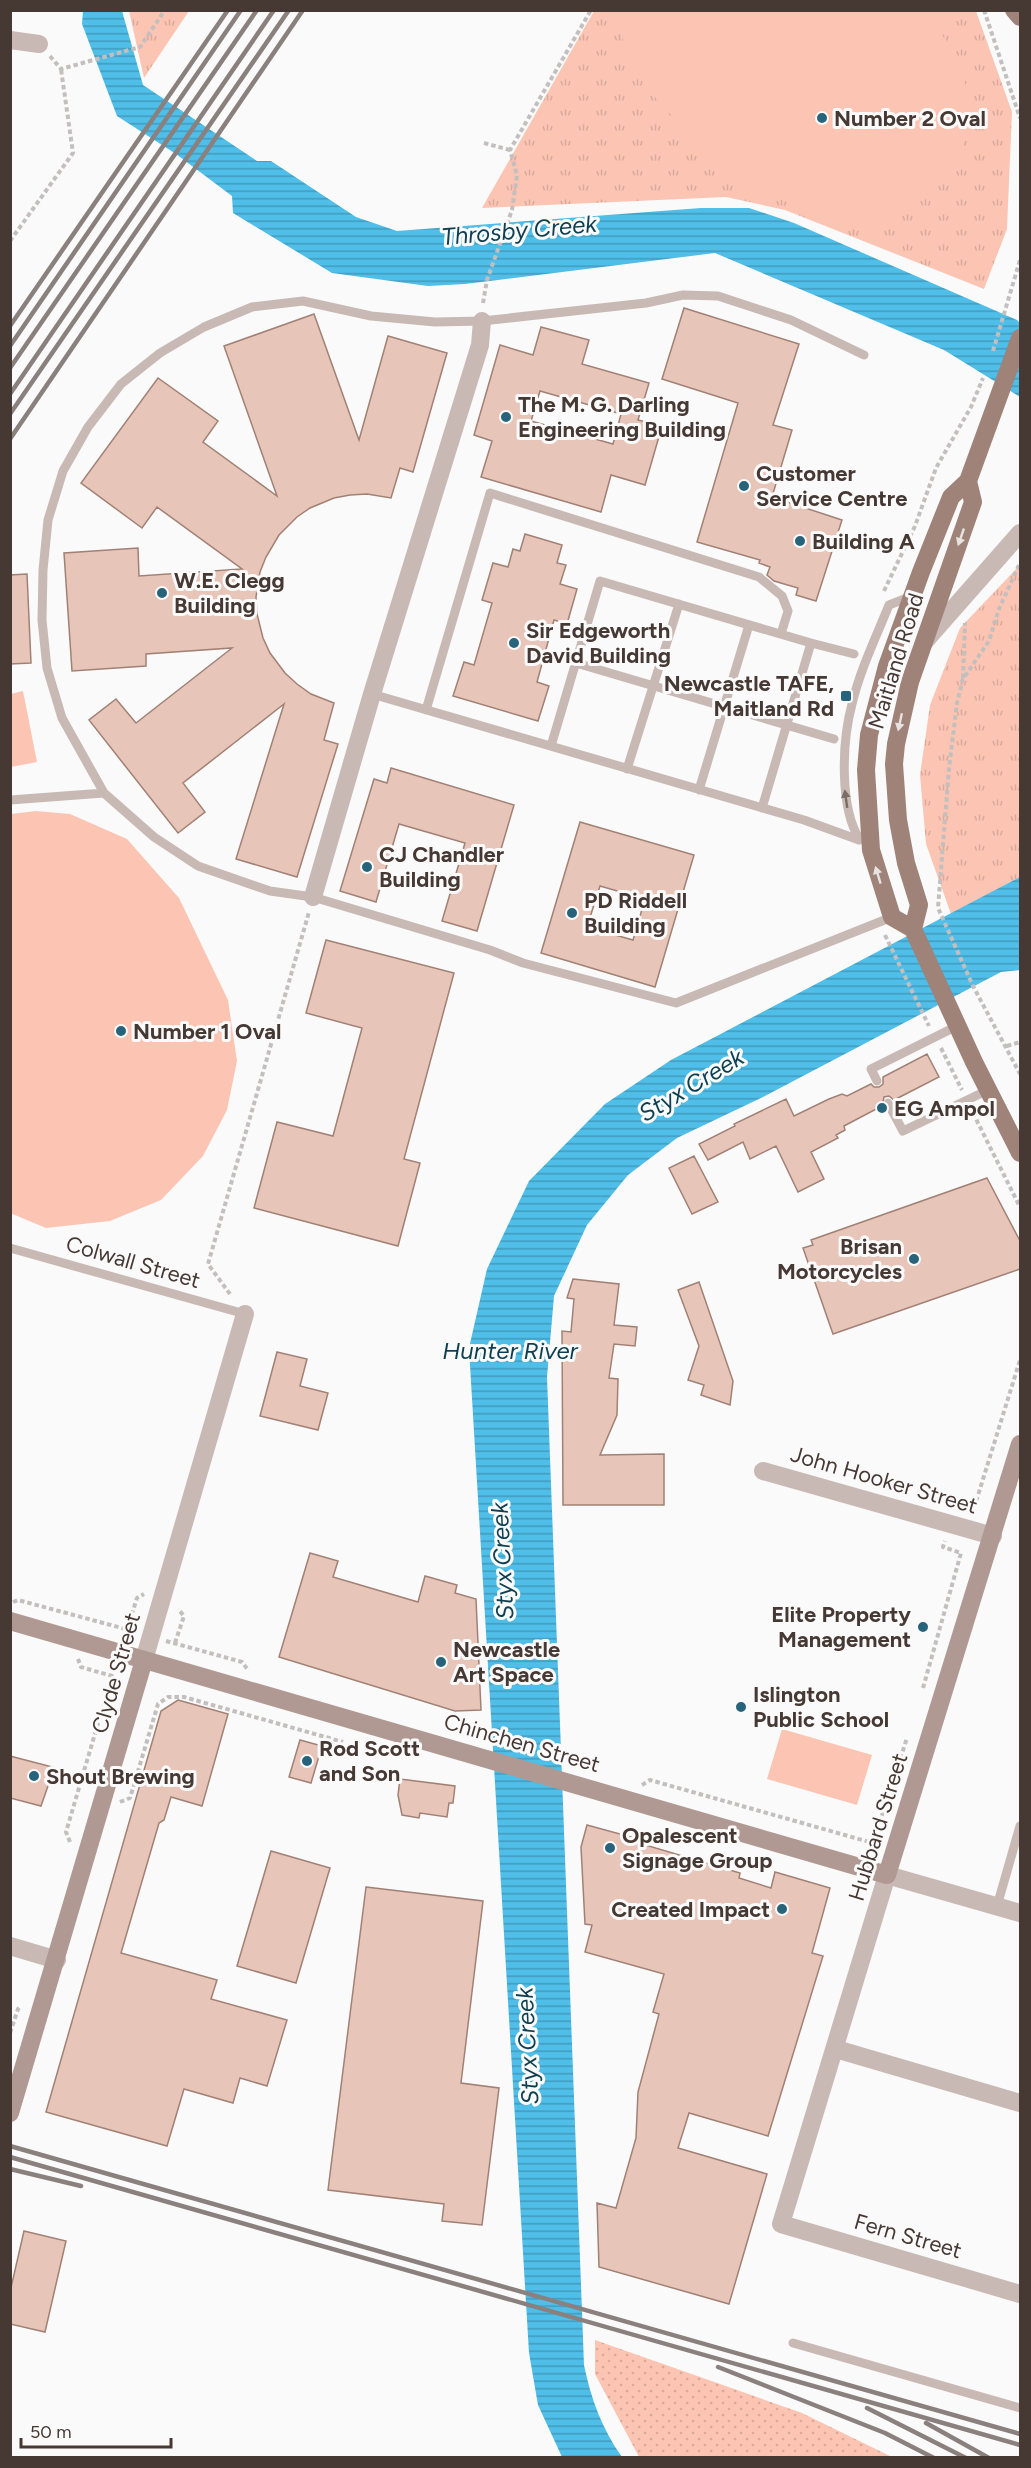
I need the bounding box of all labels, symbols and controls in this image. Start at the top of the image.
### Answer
place label: Number 2 Oval [834,105,986,132]
marker: Number 2 Oval [815,111,829,125]
water label: Throsby Creek [440,209,599,251]
place label: The M. G. Darling Engineering Building [518,391,726,443]
marker: The M. G. Darling Engineering Building [499,410,513,424]
place label: Customer Service Centre [756,460,907,512]
marker: Customer Service Centre [737,479,751,493]
place label: Building A [812,528,915,555]
one-way arrow [955,528,965,546]
marker: Building A [793,534,807,548]
place label: W.E. Clegg Building [174,567,285,619]
marker: W.E. Clegg Building [155,586,169,600]
street label: Maitland Road [863,590,929,732]
place label: Sir Edgeworth David Building [526,617,671,669]
marker: Sir Edgeworth David Building [507,636,521,650]
place label: Newcastle TAFE, Maitland Rd [664,670,834,722]
marker: Newcastle TAFE, Maitland Rd [839,689,853,703]
one-way arrow [895,713,904,732]
one-way arrow [842,789,851,808]
place label: CJ Chandler Building [379,841,505,893]
marker: CJ Chandler Building [360,860,374,874]
one-way arrow [873,866,882,884]
place label: PD Riddell Building [584,887,687,939]
marker: PD Riddell Building [565,906,579,920]
place label: Number 1 Oval [133,1018,281,1045]
marker: Number 1 Oval [114,1024,128,1038]
water label: Styx Creek [633,1042,750,1128]
place label: EG Ampol [894,1095,995,1122]
marker: EG Ampol [875,1101,889,1115]
street label: Colwall Street [63,1230,203,1294]
place label: Brisan Motorcycles [777,1233,902,1285]
marker: Brisan Motorcycles [907,1252,921,1266]
water label: Hunter River [442,1336,579,1365]
street label: John Hooker Street [787,1440,981,1520]
water label: Styx Creek [484,1500,520,1620]
place label: Elite Property Management [771,1601,911,1653]
street label: Clyde Street [86,1610,146,1736]
marker: Elite Property Management [916,1620,930,1634]
place label: Newcastle Art Space [453,1636,560,1688]
marker: Newcastle Art Space [434,1655,448,1669]
place label: Islington Public School [753,1681,889,1733]
marker: Islington Public School [734,1700,748,1714]
street label: Chinchen Street [441,1708,603,1778]
place label: Rod Scott and Son [319,1735,420,1787]
street label: Hubbard Street [843,1750,913,1904]
marker: Rod Scott and Son [300,1754,314,1768]
place label: Shout Brewing [46,1763,195,1790]
marker: Shout Brewing [27,1769,41,1783]
place label: Opalescent Signage Group [622,1822,772,1874]
marker: Opalescent Signage Group [603,1841,617,1855]
place label: Created Impact [611,1896,770,1923]
marker: Created Impact [775,1902,789,1916]
water label: Styx Creek [509,1985,545,2105]
street label: Fern Street [851,2208,965,2264]
scale bar [21,2411,171,2449]
text: 50 m [30,2421,72,2443]

